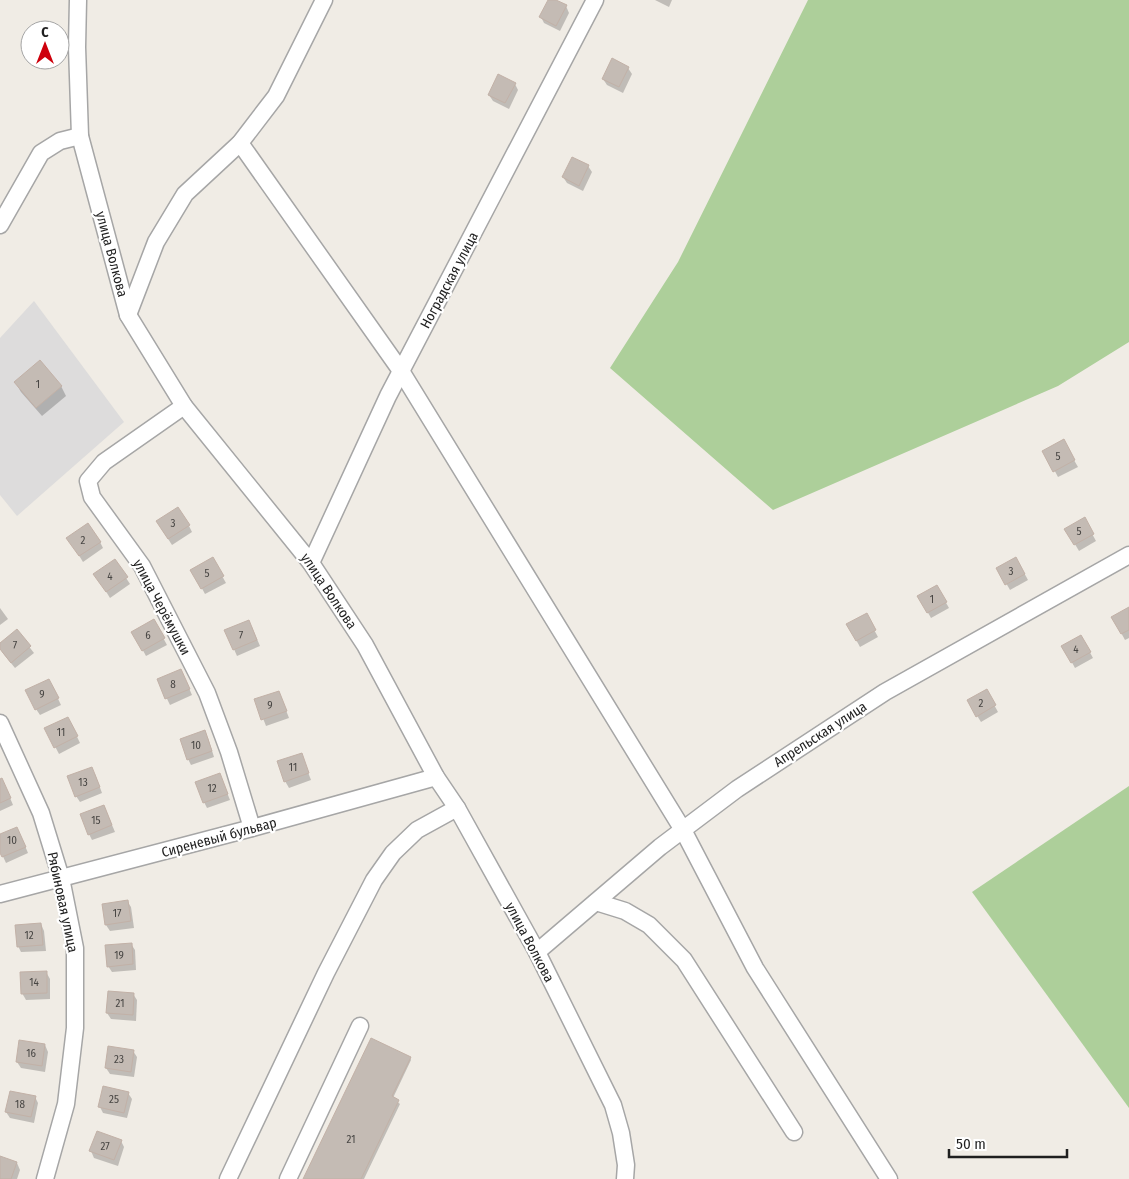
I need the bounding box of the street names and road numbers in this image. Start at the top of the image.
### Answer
street label: улица Волкова [92,209,131,299]
street label: Ноградская улица [417,229,482,331]
street label: улица Волкова [297,550,360,633]
street label: улица Черёмушки [129,556,194,658]
street label: Апрельская улица [771,698,870,771]
street label: Сиреневый бульвар [160,814,279,861]
street label: Рябиновая улица [44,850,82,954]
street label: улица Волкова [501,899,558,985]

